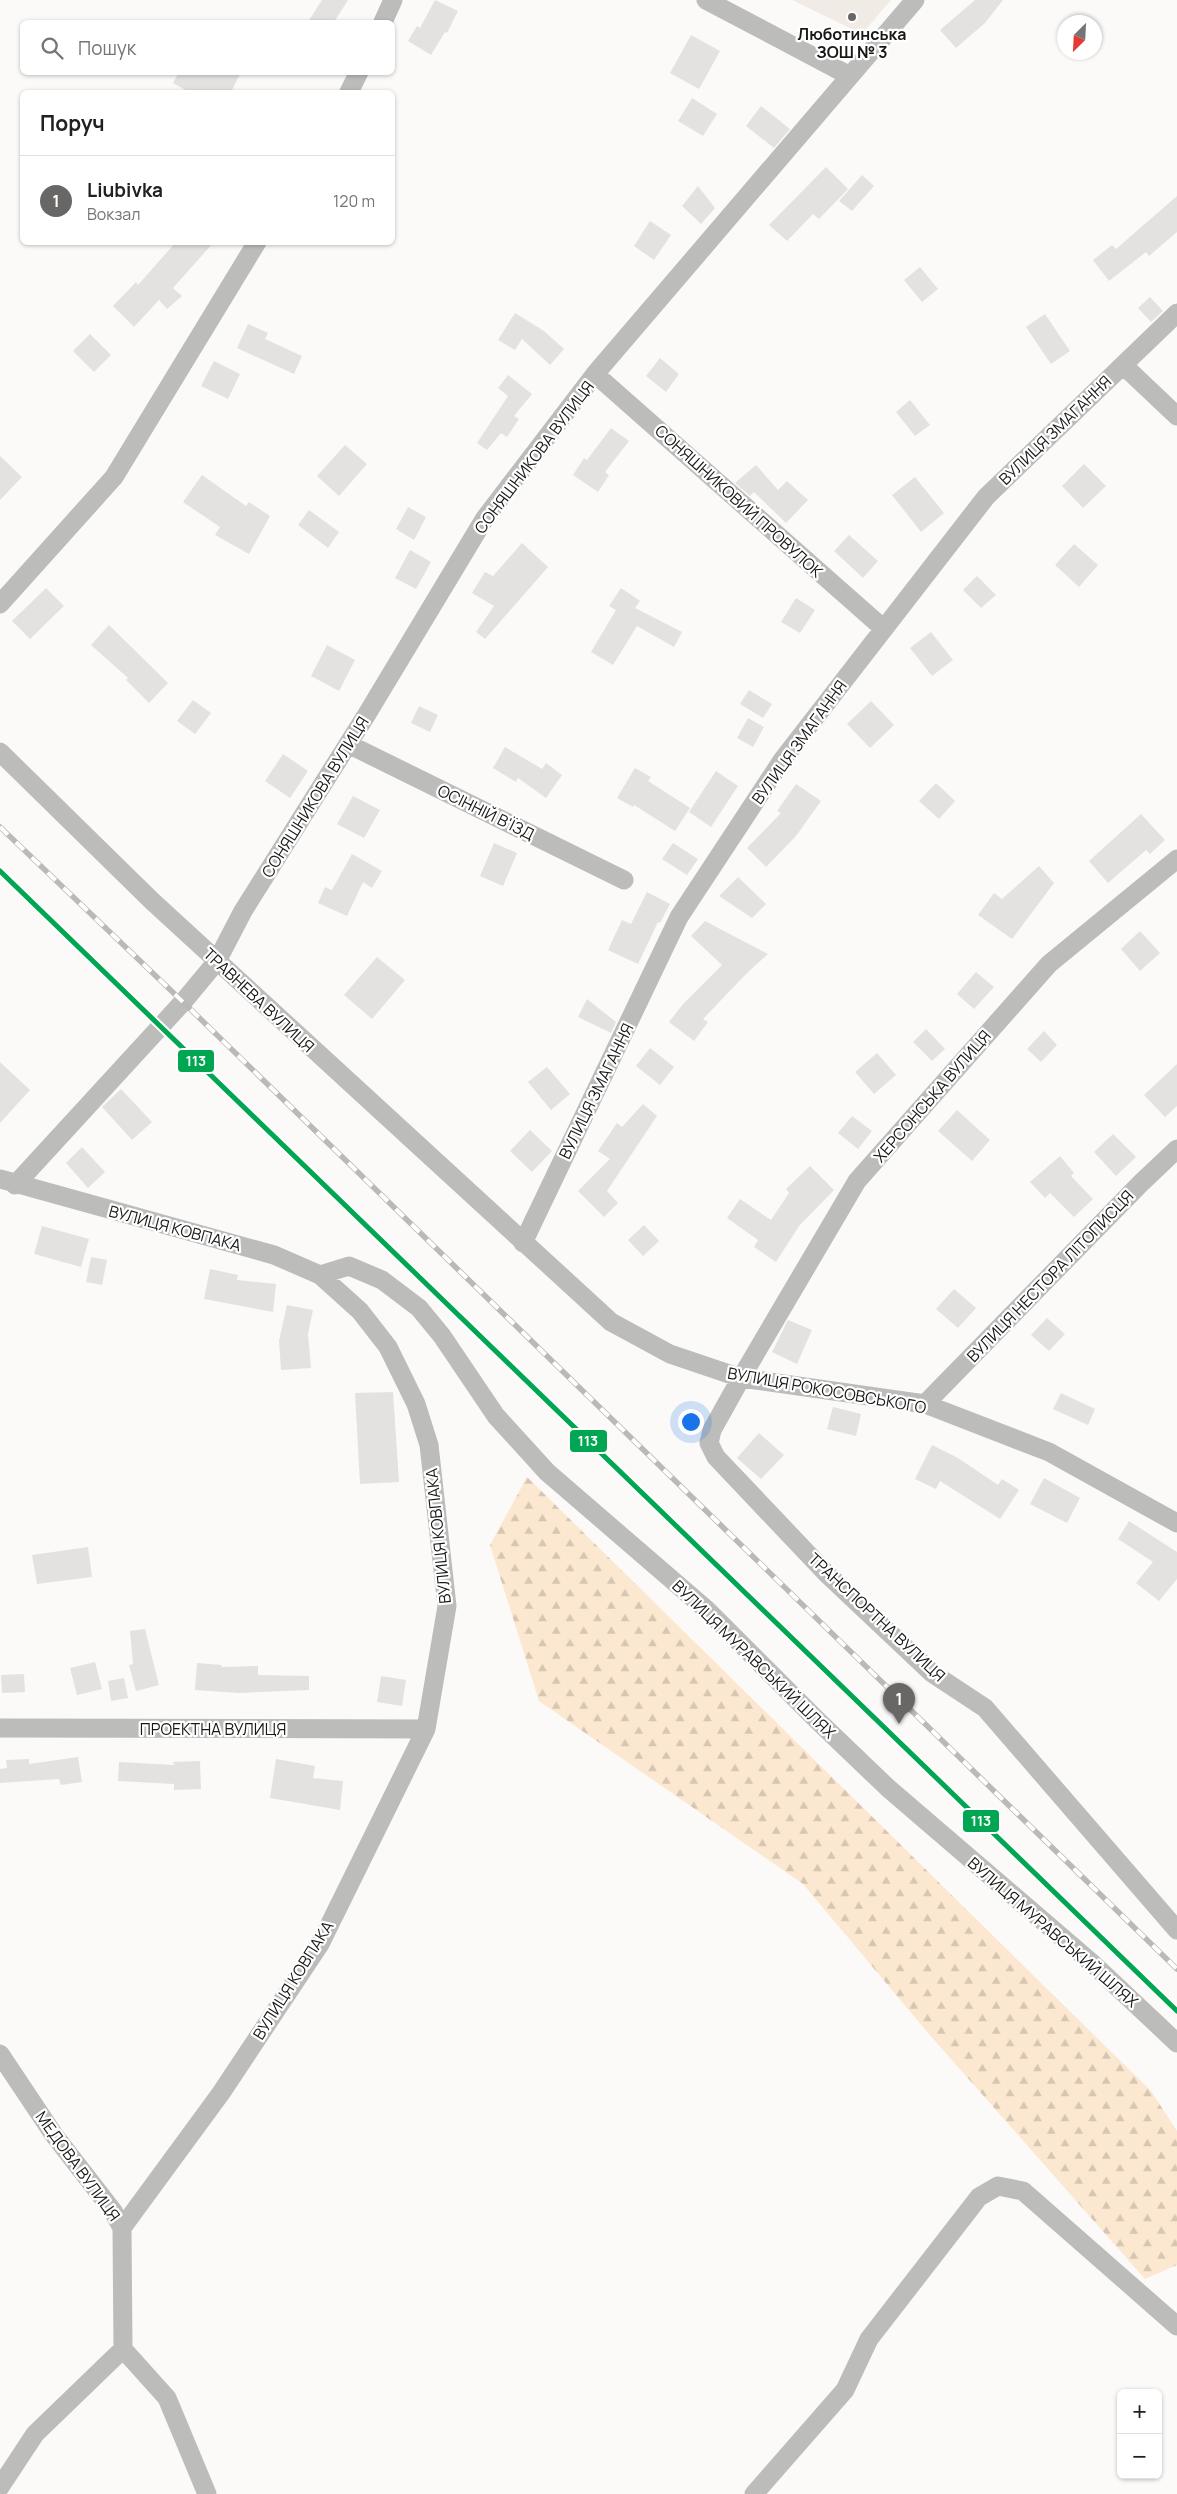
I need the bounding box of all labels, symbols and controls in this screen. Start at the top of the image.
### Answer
marker: Люботинська ЗОШ № 3 [846,11,858,23]
north arrow [1057,15,1102,60]
search box [20,20,395,75]
place label: Люботинська ЗОШ № 3 [798,23,906,63]
icon: search [38,34,66,62]
text: Пошук [78,35,136,61]
text: Поруч [40,109,105,137]
text: Liubivka [87,177,163,203]
text: 1 [52,190,60,212]
text: 120 m [333,190,375,212]
text: Вокзал [87,203,140,225]
street label: ВУЛИЦЯ ЗМАГАННЯ [994,371,1116,489]
street label: СОНЯШНИКОВА ВУЛИЦЯ [469,376,599,538]
street label: СОНЯШНИКОВИЙ ПРОВУЛОК [650,420,828,583]
street label: ВУЛИЦЯ ЗМАГАННЯ [746,675,852,809]
street label: СОНЯШНИКОВА ВУЛИЦЯ [256,712,374,882]
street label: ОСІННІЙ В'ЇЗД [434,779,538,845]
street label: ТРАВНЕВА ВУЛИЦЯ [199,943,319,1057]
street label: ВУЛИЦЯ ЗМАГАННЯ [554,1019,638,1163]
street label: ХЕРСОНСЬКА ВУЛИЦЯ [868,1025,996,1167]
line badge: 113 [177,1049,215,1073]
text: 113 [186,1051,206,1070]
street label: ВУЛИЦЯ НЕСТОРА ЛІТОПИСЦЯ [962,1185,1138,1367]
street label: ВУЛИЦЯ КОВПАКА [106,1200,244,1256]
street label: ВУЛИЦЯ РОКОСОВСЬКОГО [726,1362,929,1418]
your location [678,1409,704,1435]
line badge: 113 [569,1429,608,1453]
text: 113 [578,1431,598,1450]
street label: ВУЛИЦЯ КОВПАКА [420,1467,456,1605]
street label: ТРАНСПОРТНА ВУЛИЦЯ [804,1548,950,1686]
street label: ВУЛИЦЯ МУРАВСЬКИЙ ШЛЯХ [668,1575,841,1743]
pin: 1 [883,1683,915,1724]
street label: ПРОЕКТНА ВУЛИЦЯ [140,1718,286,1740]
line badge: 113 [962,1809,1000,1833]
text: 113 [971,1811,991,1830]
street label: ВУЛИЦЯ МУРАВСЬКИЙ ШЛЯХ [963,1852,1143,2012]
street label: ВУЛИЦЯ КОВПАКА [248,1916,338,2044]
street label: МЕДОВА ВУЛИЦЯ [31,2107,125,2225]
map controls [1117,2389,1162,2479]
button: + [1117,2389,1162,2434]
button: − [1117,2434,1162,2479]

